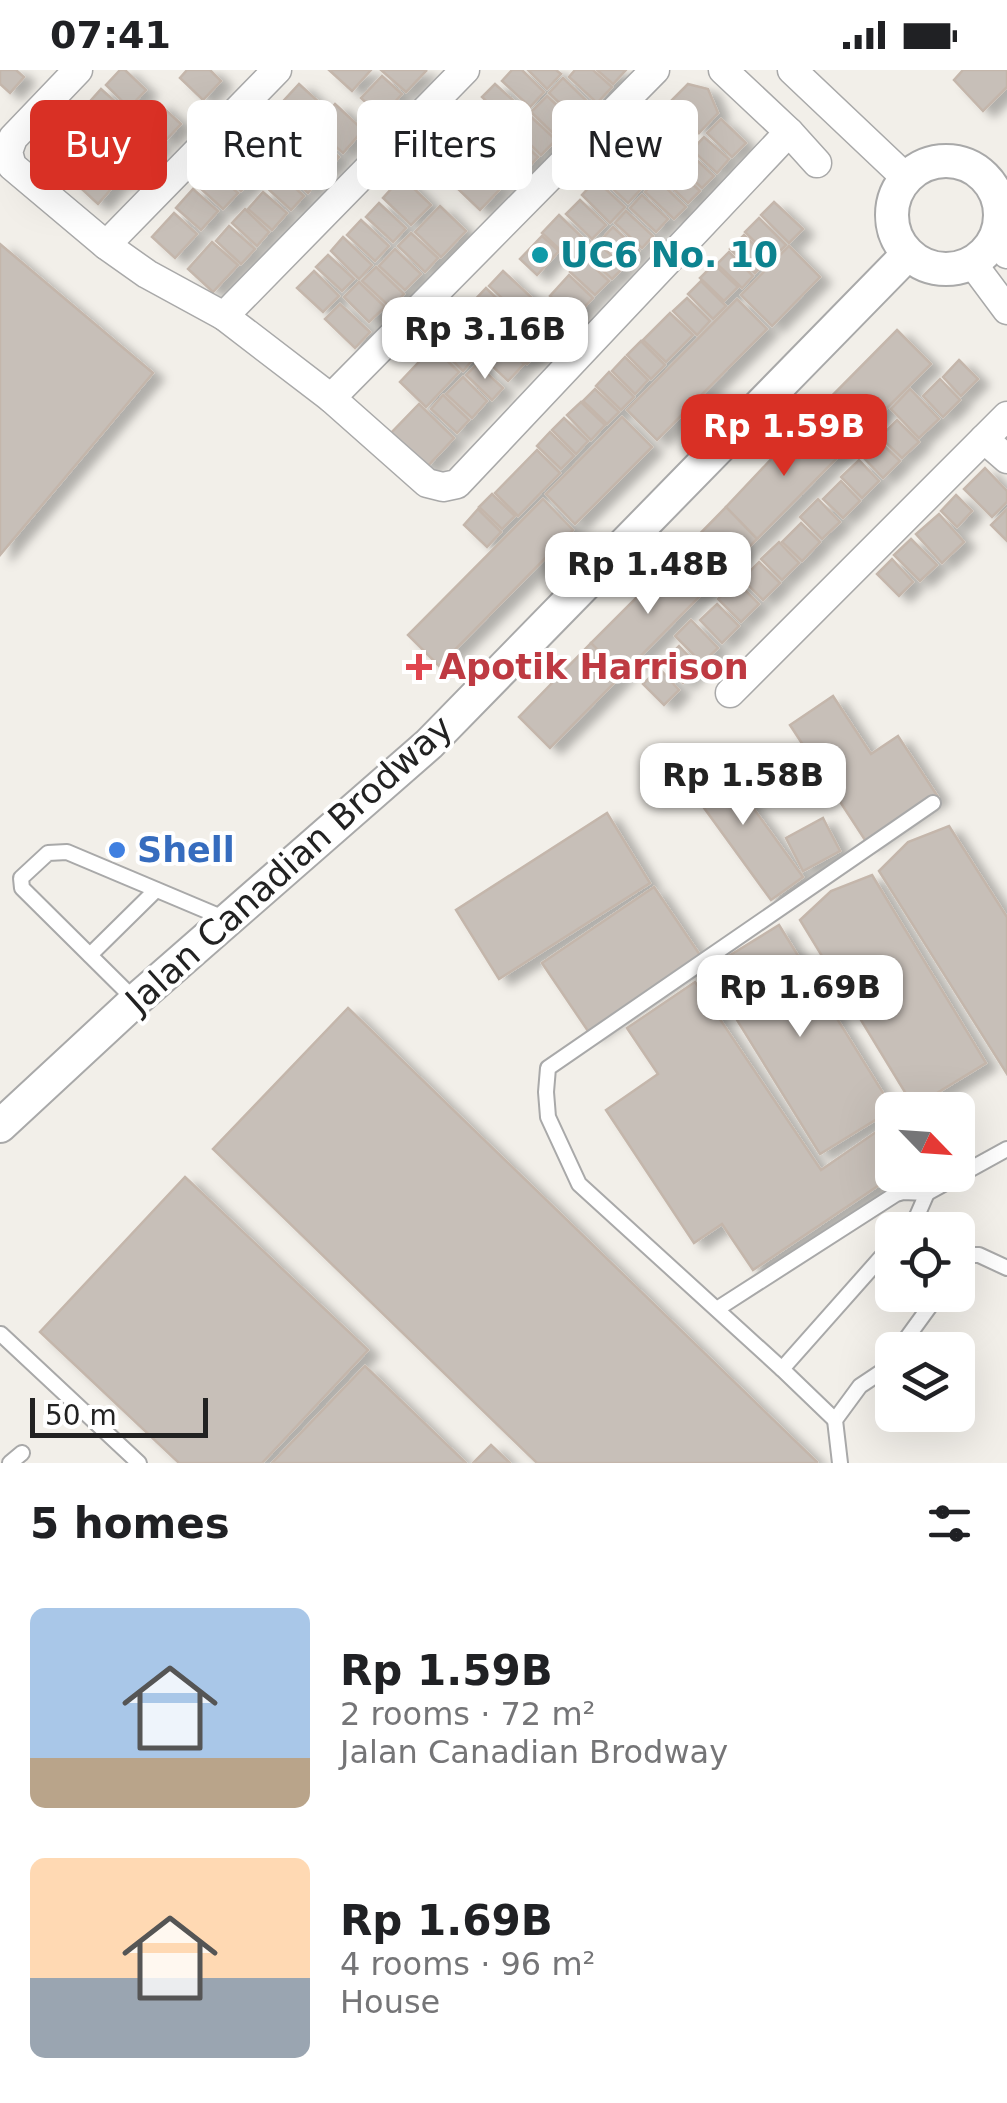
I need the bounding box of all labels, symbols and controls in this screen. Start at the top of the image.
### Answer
text: 07:41 [50,13,171,57]
chip: Buy [30,100,167,190]
chip: Rent [187,100,337,190]
chip: Filters [357,100,532,190]
chip: New [552,100,698,190]
place label: UC6 No. 10 [560,235,778,275]
marker: UC6 No. 10 [529,244,551,266]
pin: Rp 3.16B [382,297,588,382]
text: Rp 3.16B [404,310,566,348]
pin: Rp 1.59B [681,394,887,479]
text: Rp 1.59B [703,407,865,445]
pin: Rp 1.48B [545,532,751,617]
text: Rp 1.48B [567,545,729,583]
place label: Apotik Harrison [439,647,749,687]
marker: Apotik Harrison [408,656,430,678]
street label: Jalan Canadian Brodway [116,707,460,1022]
pin: Rp 1.58B [640,743,846,828]
text: Rp 1.58B [662,756,824,794]
place label: Shell [137,830,235,870]
marker: Shell [106,839,128,861]
pin: Rp 1.69B [697,955,903,1040]
text: Rp 1.69B [719,968,881,1006]
north arrow [875,1092,975,1192]
map controls [875,1092,975,1432]
button: locate [875,1212,975,1312]
button: layers [875,1332,975,1432]
scale bar [30,1393,208,1438]
text: 50 m [45,1399,117,1432]
icon: filters [922,1496,977,1551]
text: 5 homes [30,1499,230,1548]
text: Rp 1.59B [340,1646,553,1695]
icon: home [110,1648,230,1768]
text: 2 rooms · 72 m² [340,1695,595,1733]
text: Jalan Canadian Brodway [340,1733,728,1771]
text: Rp 1.69B [340,1896,553,1945]
icon: home [110,1898,230,2018]
text: 4 rooms · 96 m² [340,1945,595,1983]
text: House [340,1983,440,2021]

